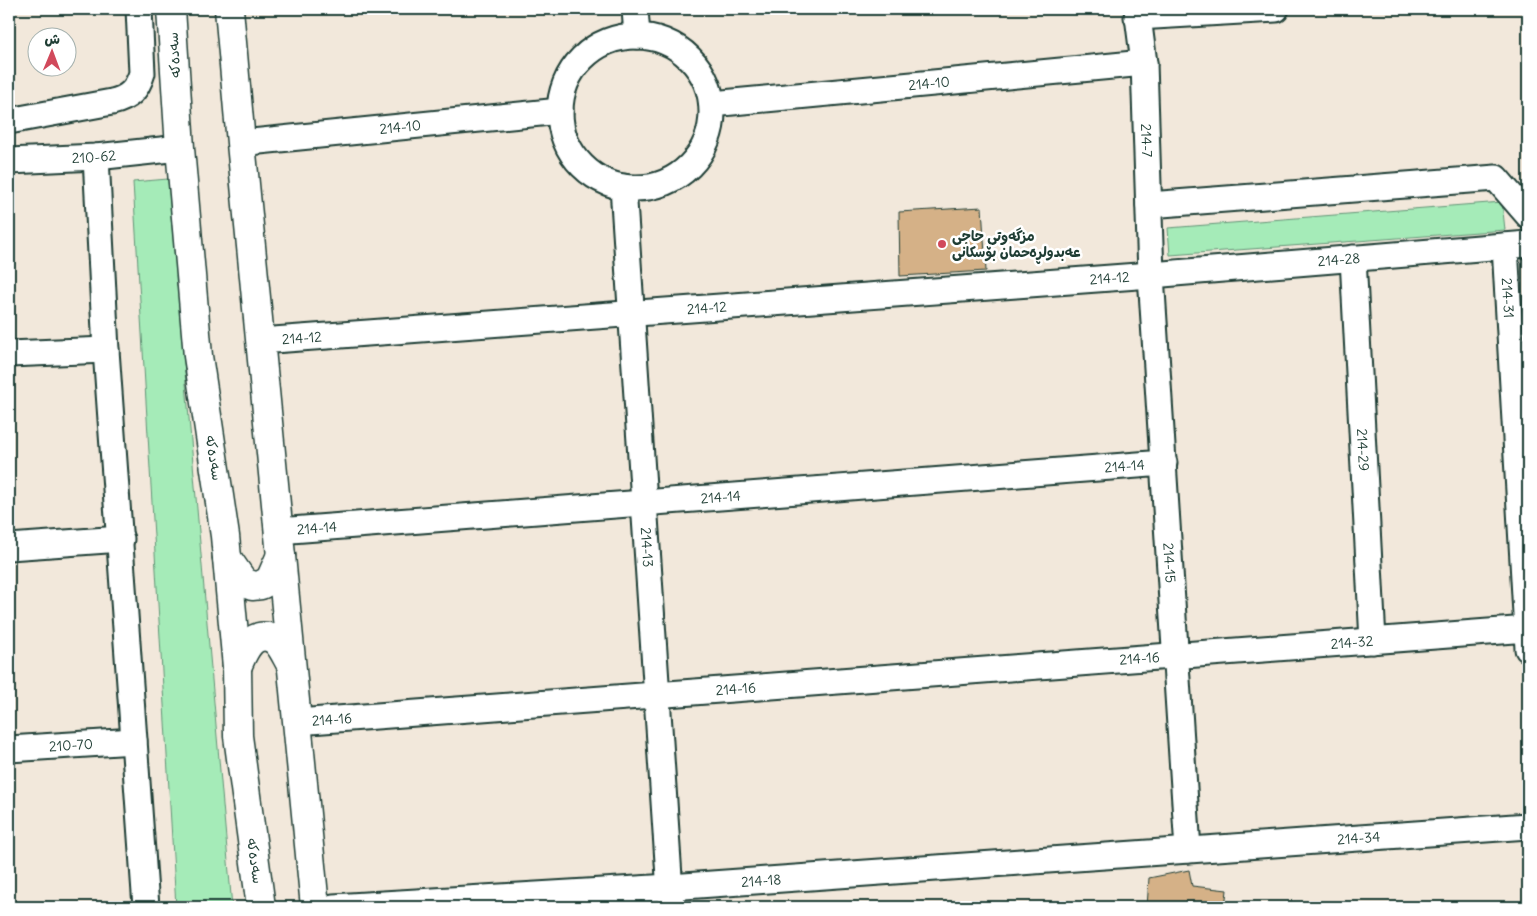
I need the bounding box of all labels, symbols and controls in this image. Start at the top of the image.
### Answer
north arrow [28,28,78,78]
text: ش [44,30,60,48]
street label: سەدەکە [164,32,184,78]
street label: 214-10 [908,72,951,94]
street label: 214-10 [379,116,422,138]
street label: 214-7 [1137,123,1156,158]
street label: 210-62 [71,146,117,167]
place label: مزگەوتی حاجی عەبدولڕەحمان بۆسکانی [952,227,1081,264]
marker: مزگەوتی حاجی عەبدولڕەحمان بۆسکانی [936,238,948,250]
street label: 214-28 [1317,249,1361,270]
street label: 214-12 [1089,268,1131,289]
street label: 214-31 [1498,277,1518,319]
street label: 214-12 [686,297,728,318]
street label: 214-12 [281,327,323,348]
street label: 214-29 [1353,428,1373,472]
street label: سەدەکە [202,434,226,482]
street label: 214-14 [1104,456,1145,477]
street label: 214-14 [700,487,741,508]
street label: 214-14 [296,517,338,539]
street label: 214-13 [637,527,657,568]
street label: 214-15 [1159,542,1180,584]
street label: 214-32 [1330,632,1374,653]
street label: 214-16 [1119,648,1160,669]
street label: 214-16 [715,678,757,699]
street label: 214-16 [311,709,353,730]
street label: 210-70 [48,735,93,755]
street label: 214-34 [1337,828,1381,849]
street label: سەدەکە [243,837,267,885]
street label: 214-18 [740,870,782,891]

